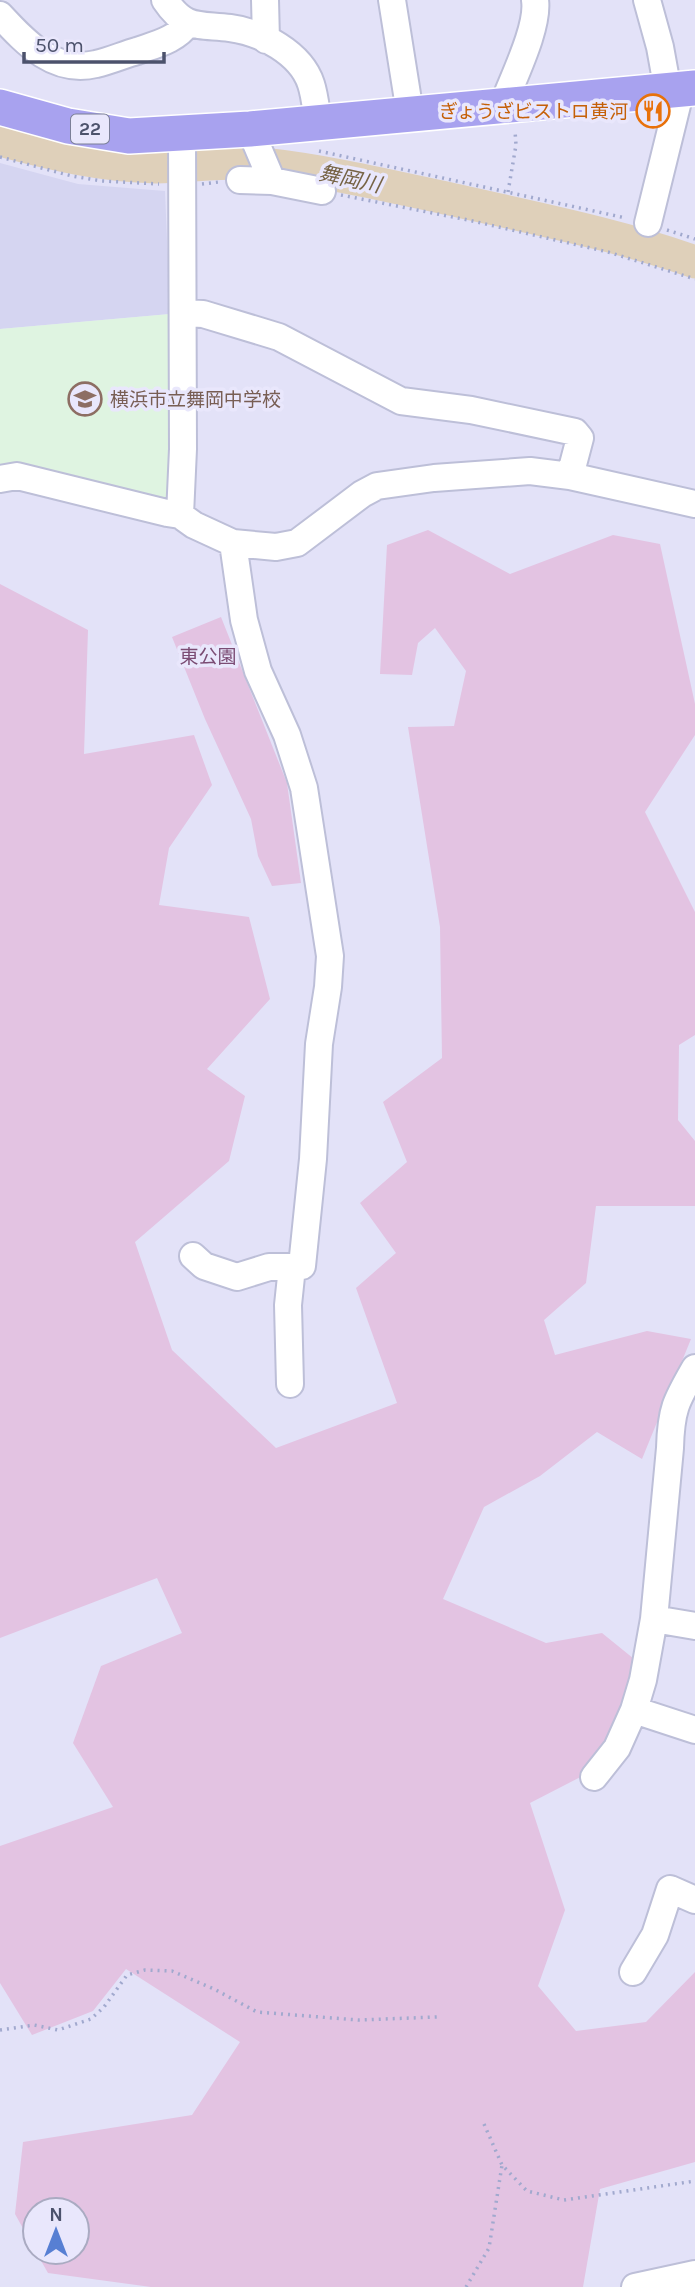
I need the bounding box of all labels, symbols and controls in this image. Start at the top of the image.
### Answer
scale bar [24,21,164,65]
text: 50 m [35,33,84,57]
restaurant icon: ぎょうざビストロ黄河 [634,92,672,130]
place label: ぎょうざビストロ黄河 [439,101,628,123]
road number: 22 [71,114,109,144]
water label: 舞岡川 [317,161,385,198]
school or university icon: 横浜市立舞岡中学校 [66,380,104,418]
place label: 横浜市立舞岡中学校 [110,389,281,411]
park label: 東公園 [179,646,237,668]
north arrow [21,2196,91,2266]
text: N [49,2204,63,2226]

